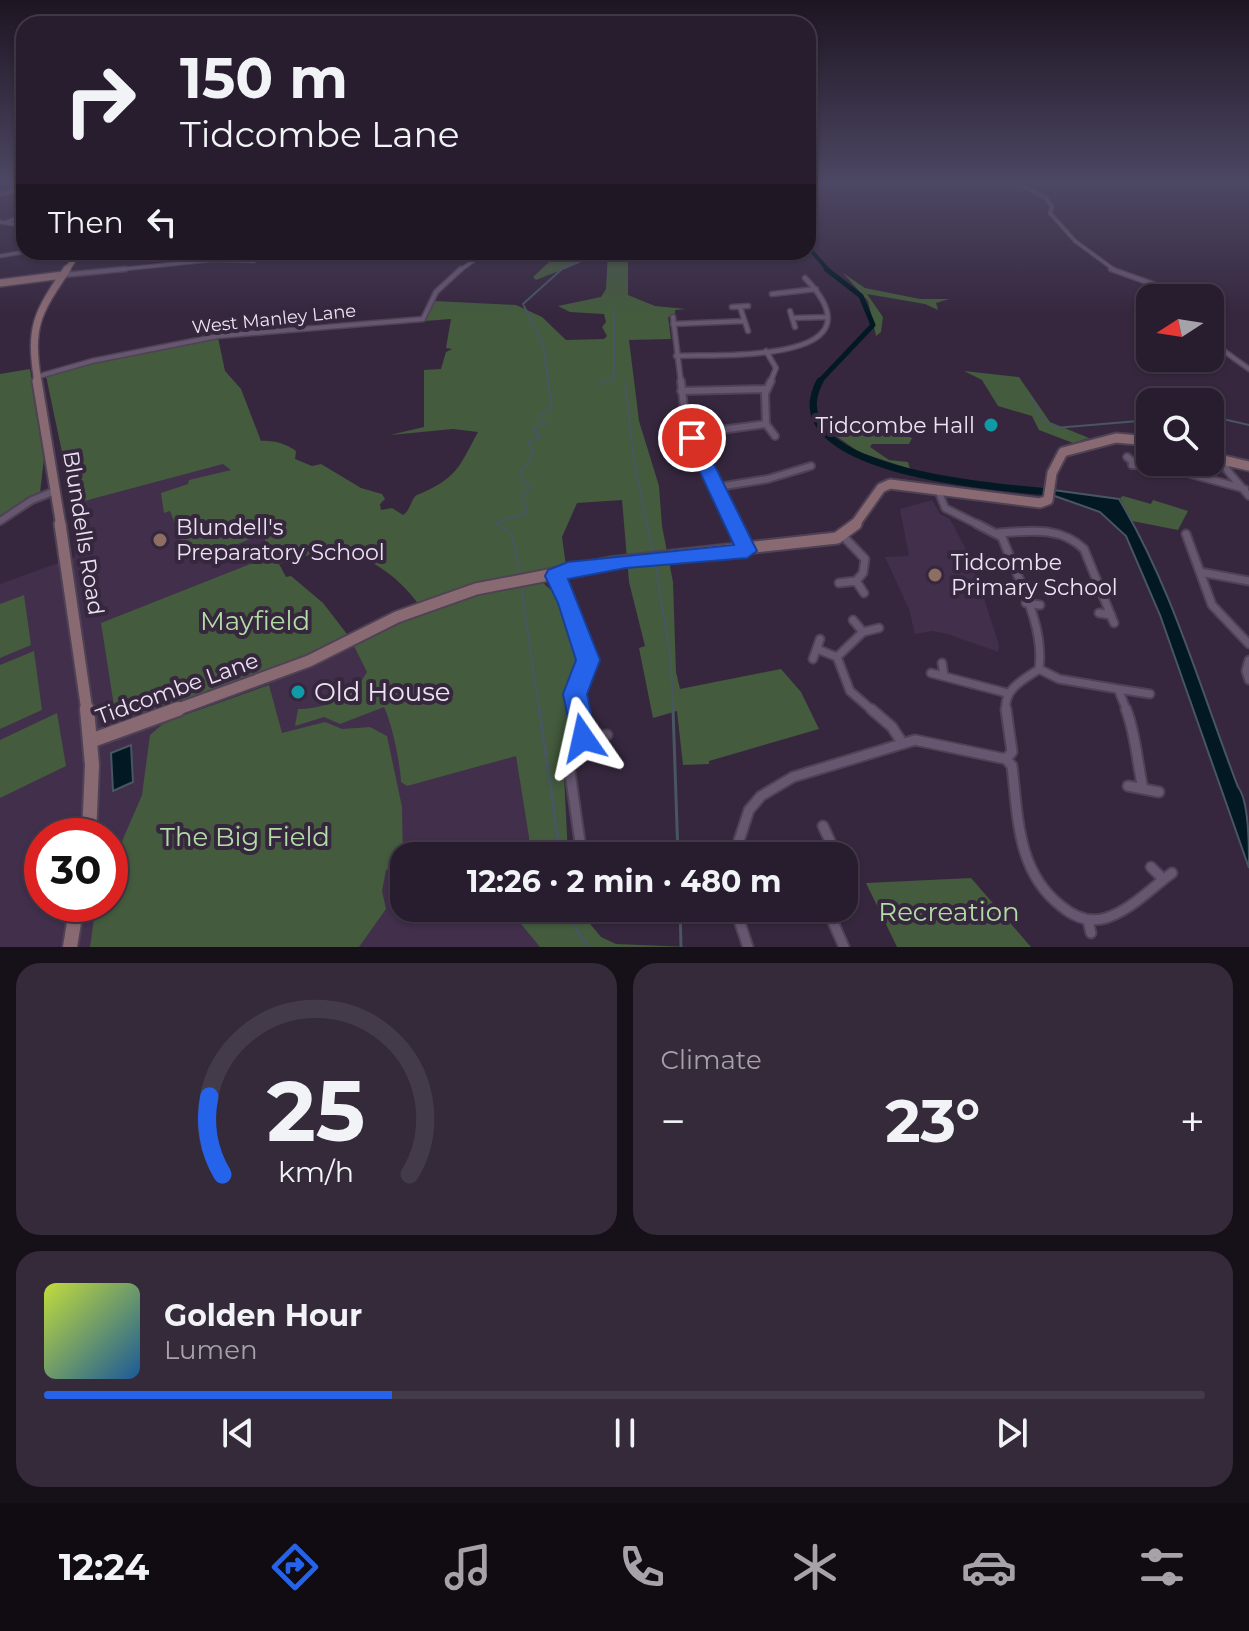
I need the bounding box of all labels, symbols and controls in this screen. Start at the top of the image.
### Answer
text: 150 m [180,44,348,112]
icon: right [48,48,152,152]
text: Tidcombe Lane [180,112,460,156]
icon: left [140,200,184,244]
text: Then [48,204,124,241]
north arrow [1136,284,1224,372]
map controls [1136,284,1224,476]
street label: West Manley Lane [191,299,357,339]
button: search [1136,388,1224,476]
pin [658,404,726,472]
place label: Tidcombe Hall [816,412,975,439]
icon: arrive [670,416,714,460]
marker: Tidcombe Hall [982,416,1000,434]
street label: Blundells Road [57,449,110,617]
place label: Blundell's Preparatory School [176,514,385,566]
marker: Blundell's Preparatory School [151,531,169,549]
place label: Tidcombe Primary School [951,549,1118,601]
marker: Tidcombe Primary School [926,566,944,584]
park label: Mayfield [200,605,310,637]
street label: Tidcombe Lane [92,647,262,730]
place label: Old House [314,676,451,708]
marker: Old House [289,683,307,701]
position arrow [541,696,625,780]
speed limit sign: 30 [24,818,128,922]
park label: The Big Field [160,821,330,853]
text: 12:26 · 2 min · 480 m [467,863,781,900]
park label: Recreation [878,896,1020,928]
text: Climate [661,1044,762,1076]
text: 25 [267,1060,366,1162]
text: 23° [885,1084,980,1157]
text: − [661,1094,686,1148]
text: + [1180,1094,1205,1148]
text: km/h [278,1154,354,1189]
text: Golden Hour [164,1297,362,1334]
text: Lumen [164,1334,257,1366]
icon: previous [216,1411,260,1455]
icon: pause [603,1411,647,1455]
icon: next [990,1411,1034,1455]
icon: directions [267,1539,323,1595]
icon: music [440,1539,496,1595]
icon: phone [614,1539,670,1595]
icon: climate [787,1539,843,1595]
icon: car [961,1539,1017,1595]
icon: filters [1134,1539,1190,1595]
text: 12:24 [59,1545,149,1589]

